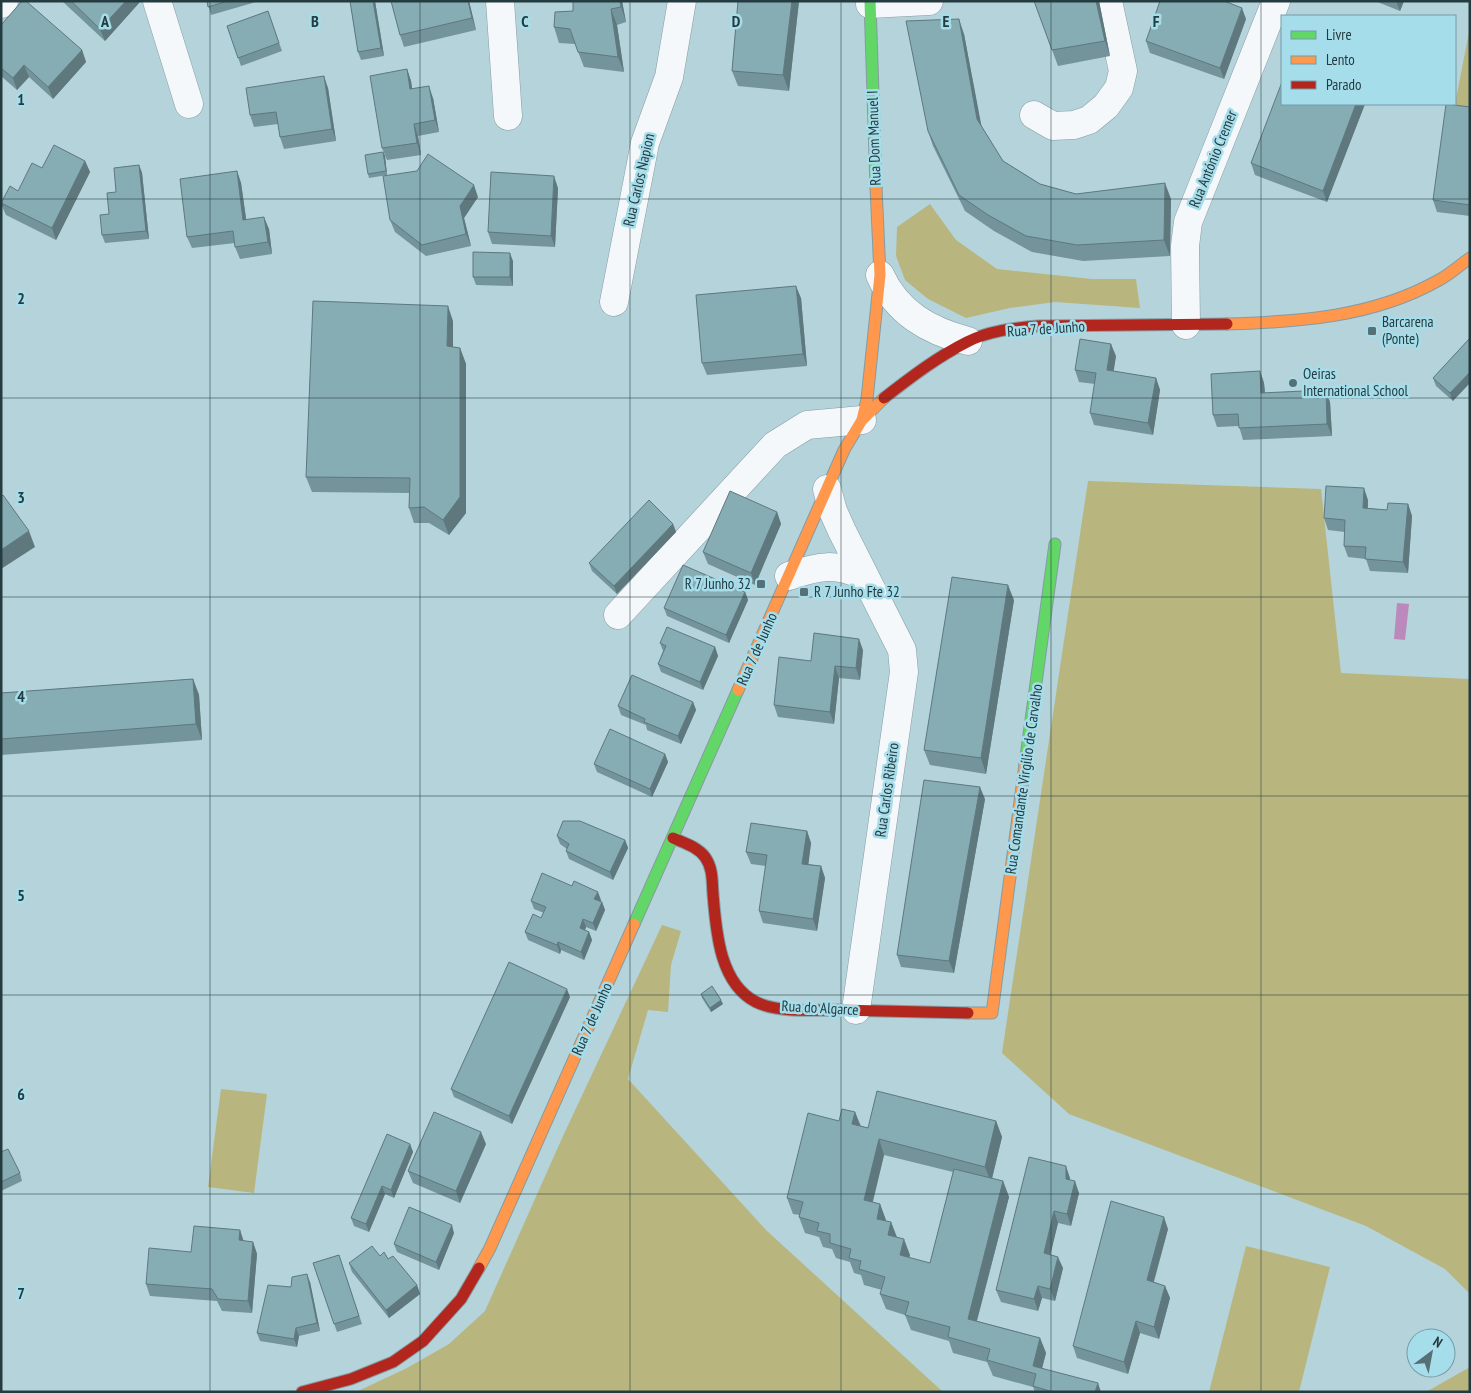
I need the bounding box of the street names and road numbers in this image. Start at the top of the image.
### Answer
street label: Rua Dom Manuel I [862,90,885,186]
street label: Rua António Cremer [1184,107,1241,210]
street label: Rua Carlos Napion [619,132,658,228]
street label: Rua 7 de Junho [1006,316,1085,341]
street label: Rua 7 de Junho [732,609,781,688]
street label: Rua Comandante Virgílio de Carvalho [1001,683,1046,875]
street label: Rua Carlos Ribeiro [870,742,903,838]
street label: Rua 7 de Junho [567,979,616,1058]
street label: Rua do Algarce [781,996,859,1019]

